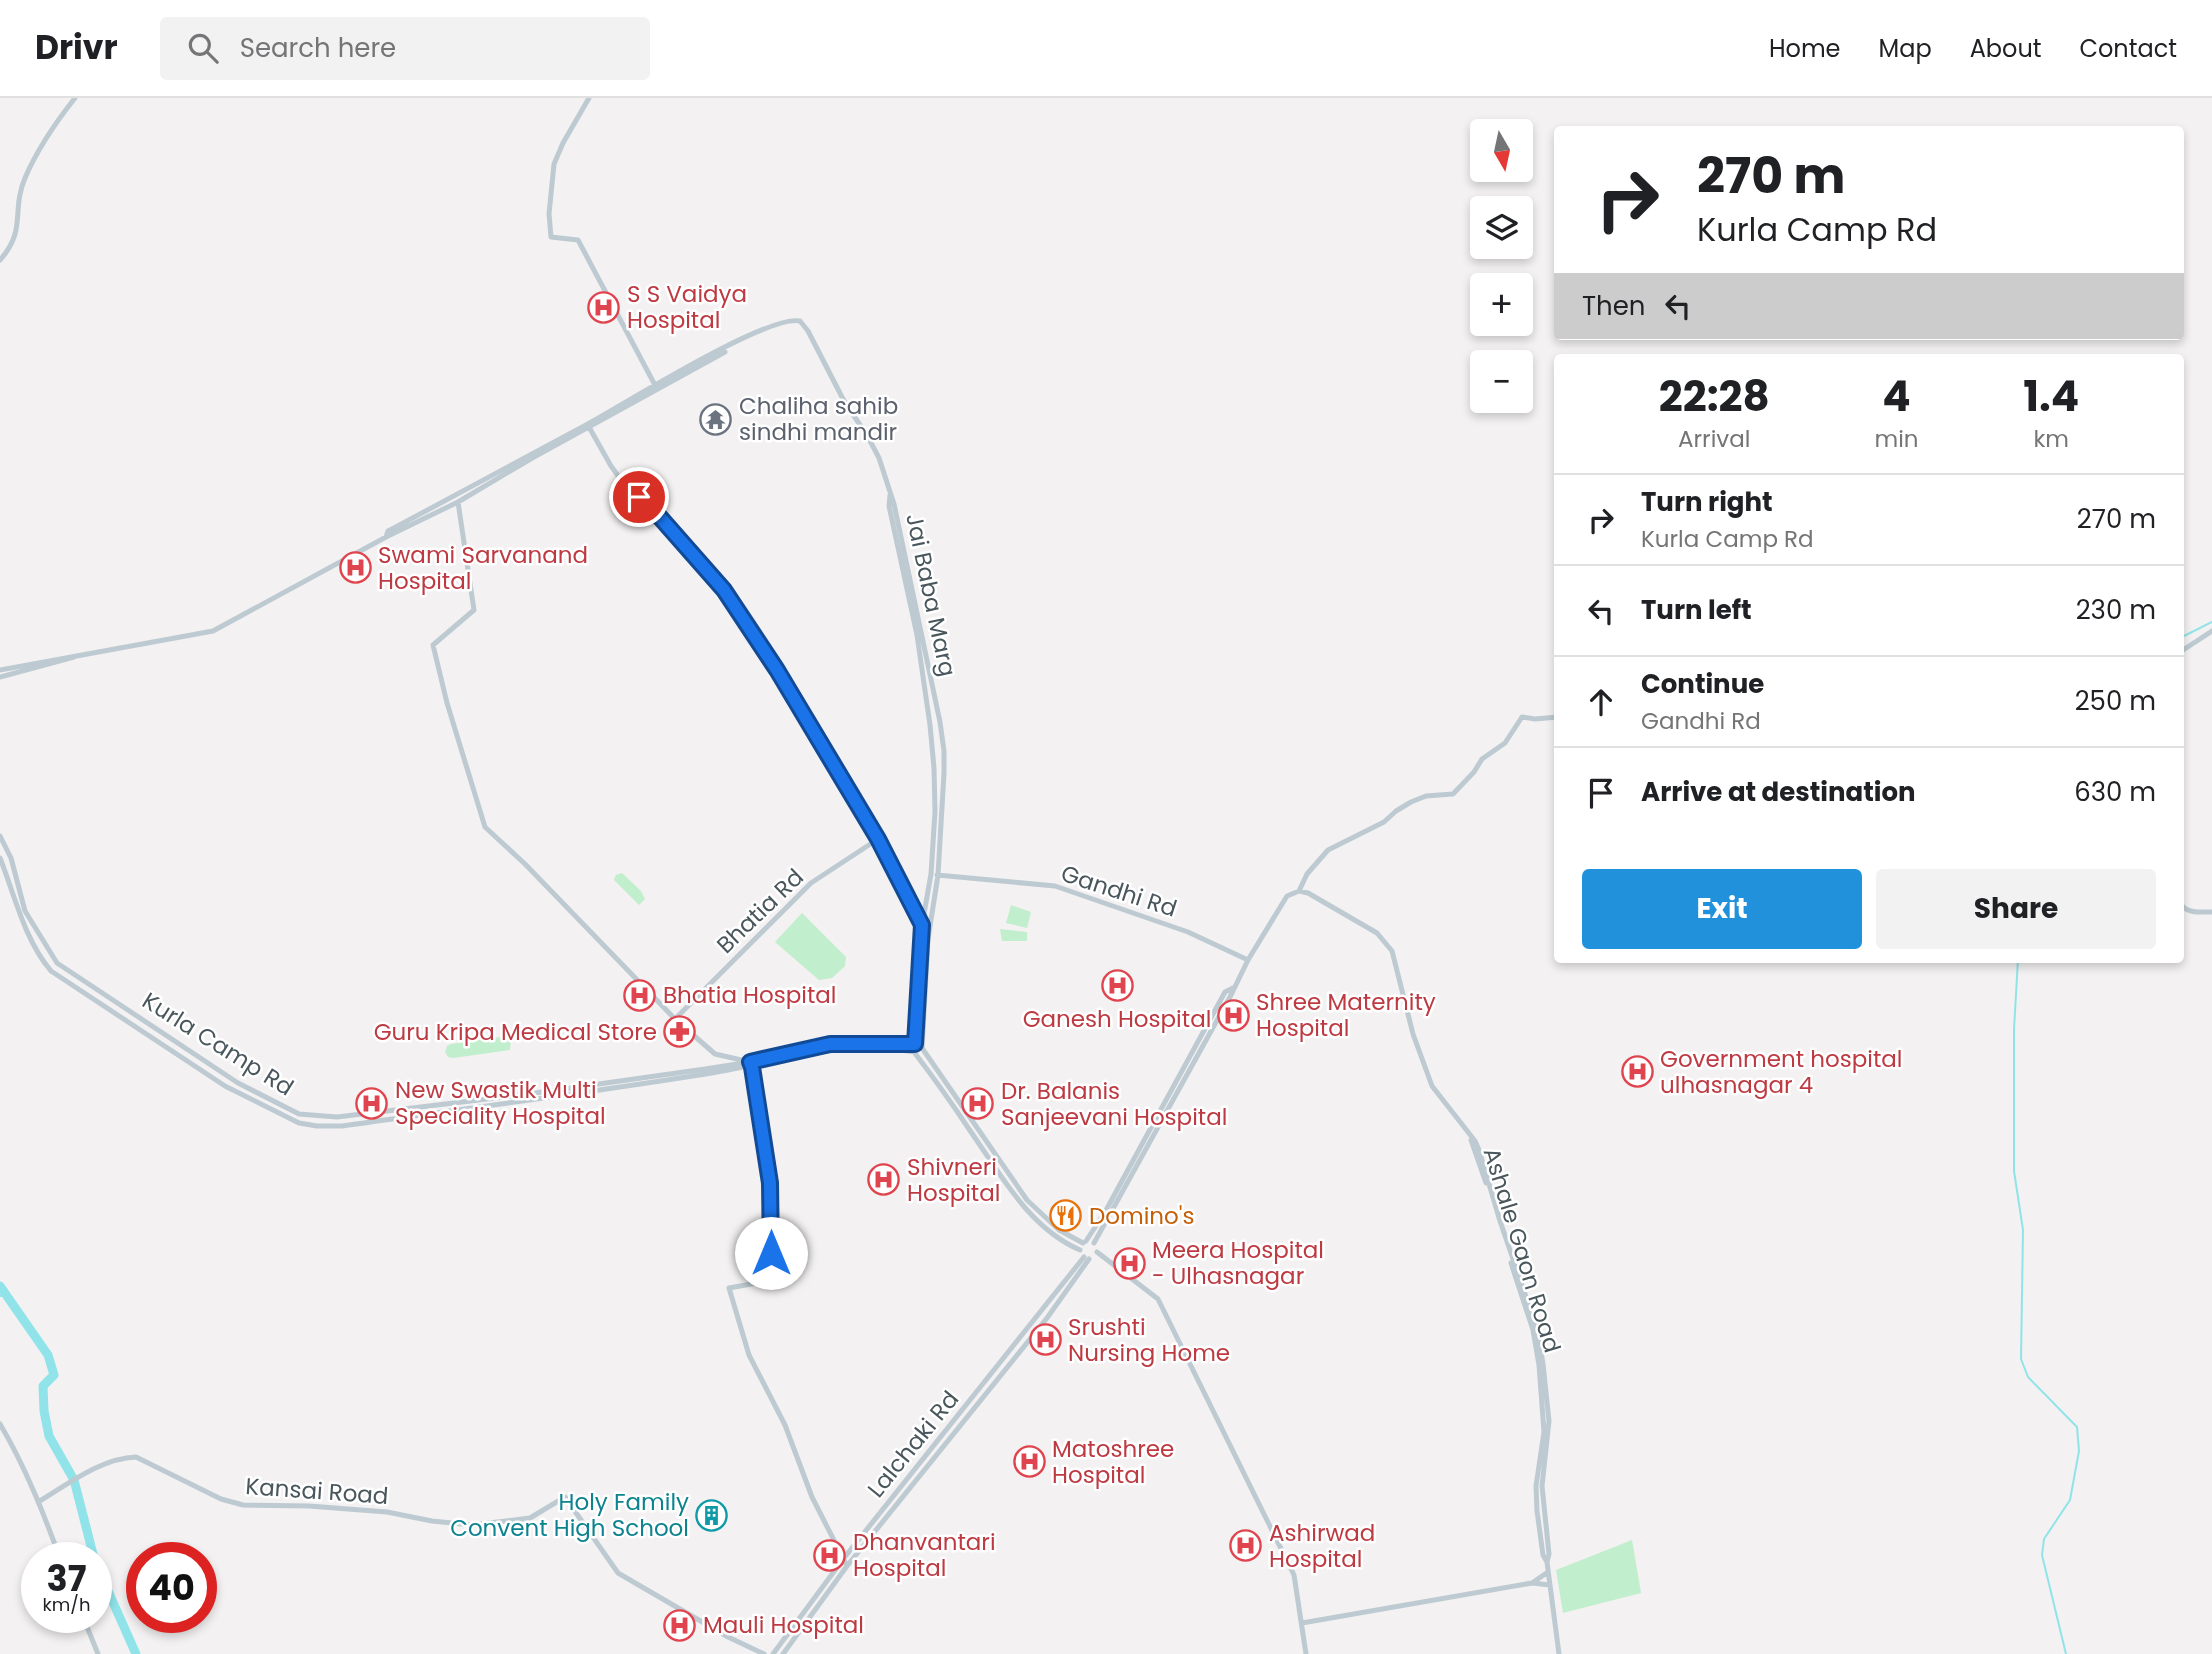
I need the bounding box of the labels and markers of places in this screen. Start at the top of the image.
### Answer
place label: S S Vaidya Hospital [627,278,747,336]
hospital icon: S S Vaidya Hospital [587,290,621,324]
place label: Chaliha sahib sindhi mandir [739,390,898,448]
temple icon: Chaliha sahib sindhi mandir [699,402,733,436]
pin [609,467,669,527]
place label: Swami Sarvanand Hospital [378,539,588,597]
hospital icon: Swami Sarvanand Hospital [338,551,372,585]
hospital icon: Ganesh Hospital [1100,968,1134,1002]
hospital icon: Bhatia Hospital [623,978,657,1012]
place label: Bhatia Hospital [663,979,837,1011]
place label: Shree Maternity Hospital [1256,986,1436,1044]
hospital icon: Shree Maternity Hospital [1216,998,1250,1032]
place label: Ganesh Hospital [1023,1003,1211,1035]
pharmacy icon: Guru Kripa Medical Store [663,1015,697,1049]
place label: Guru Kripa Medical Store [374,1016,657,1048]
place label: Government hospital ulhasnagar 4 [1660,1043,1903,1101]
hospital icon: Government hospital ulhasnagar 4 [1620,1055,1654,1089]
place label: New Swastik Multi Speciality Hospital [395,1074,606,1132]
place label: Dr. Balanis Sanjeevani Hospital [1001,1075,1227,1133]
hospital icon: New Swastik Multi Speciality Hospital [355,1086,389,1120]
hospital icon: Dr. Balanis Sanjeevani Hospital [961,1087,995,1121]
place label: Shivneri Hospital [907,1151,1000,1209]
hospital icon: Shivneri Hospital [867,1163,901,1197]
restaurant icon: Domino's [1049,1199,1083,1233]
place label: Domino's [1089,1200,1194,1232]
place label: Meera Hospital - Ulhasnagar [1152,1234,1324,1292]
hospital icon: Meera Hospital - Ulhasnagar [1112,1246,1146,1280]
place label: Srushti Nursing Home [1068,1311,1230,1369]
hospital icon: Srushti Nursing Home [1028,1323,1062,1357]
place label: Matoshree Hospital [1052,1433,1174,1491]
hospital icon: Matoshree Hospital [1012,1445,1046,1479]
place label: Holy Family Convent High School [450,1486,689,1544]
building icon: Holy Family Convent High School [695,1498,729,1532]
place label: Ashirwad Hospital [1269,1517,1375,1575]
place label: Dhanvantari Hospital [853,1526,996,1584]
hospital icon: Ashirwad Hospital [1229,1529,1263,1563]
hospital icon: Dhanvantari Hospital [813,1538,847,1572]
hospital icon: Mauli Hospital [663,1608,697,1642]
place label: Mauli Hospital [703,1609,864,1641]

